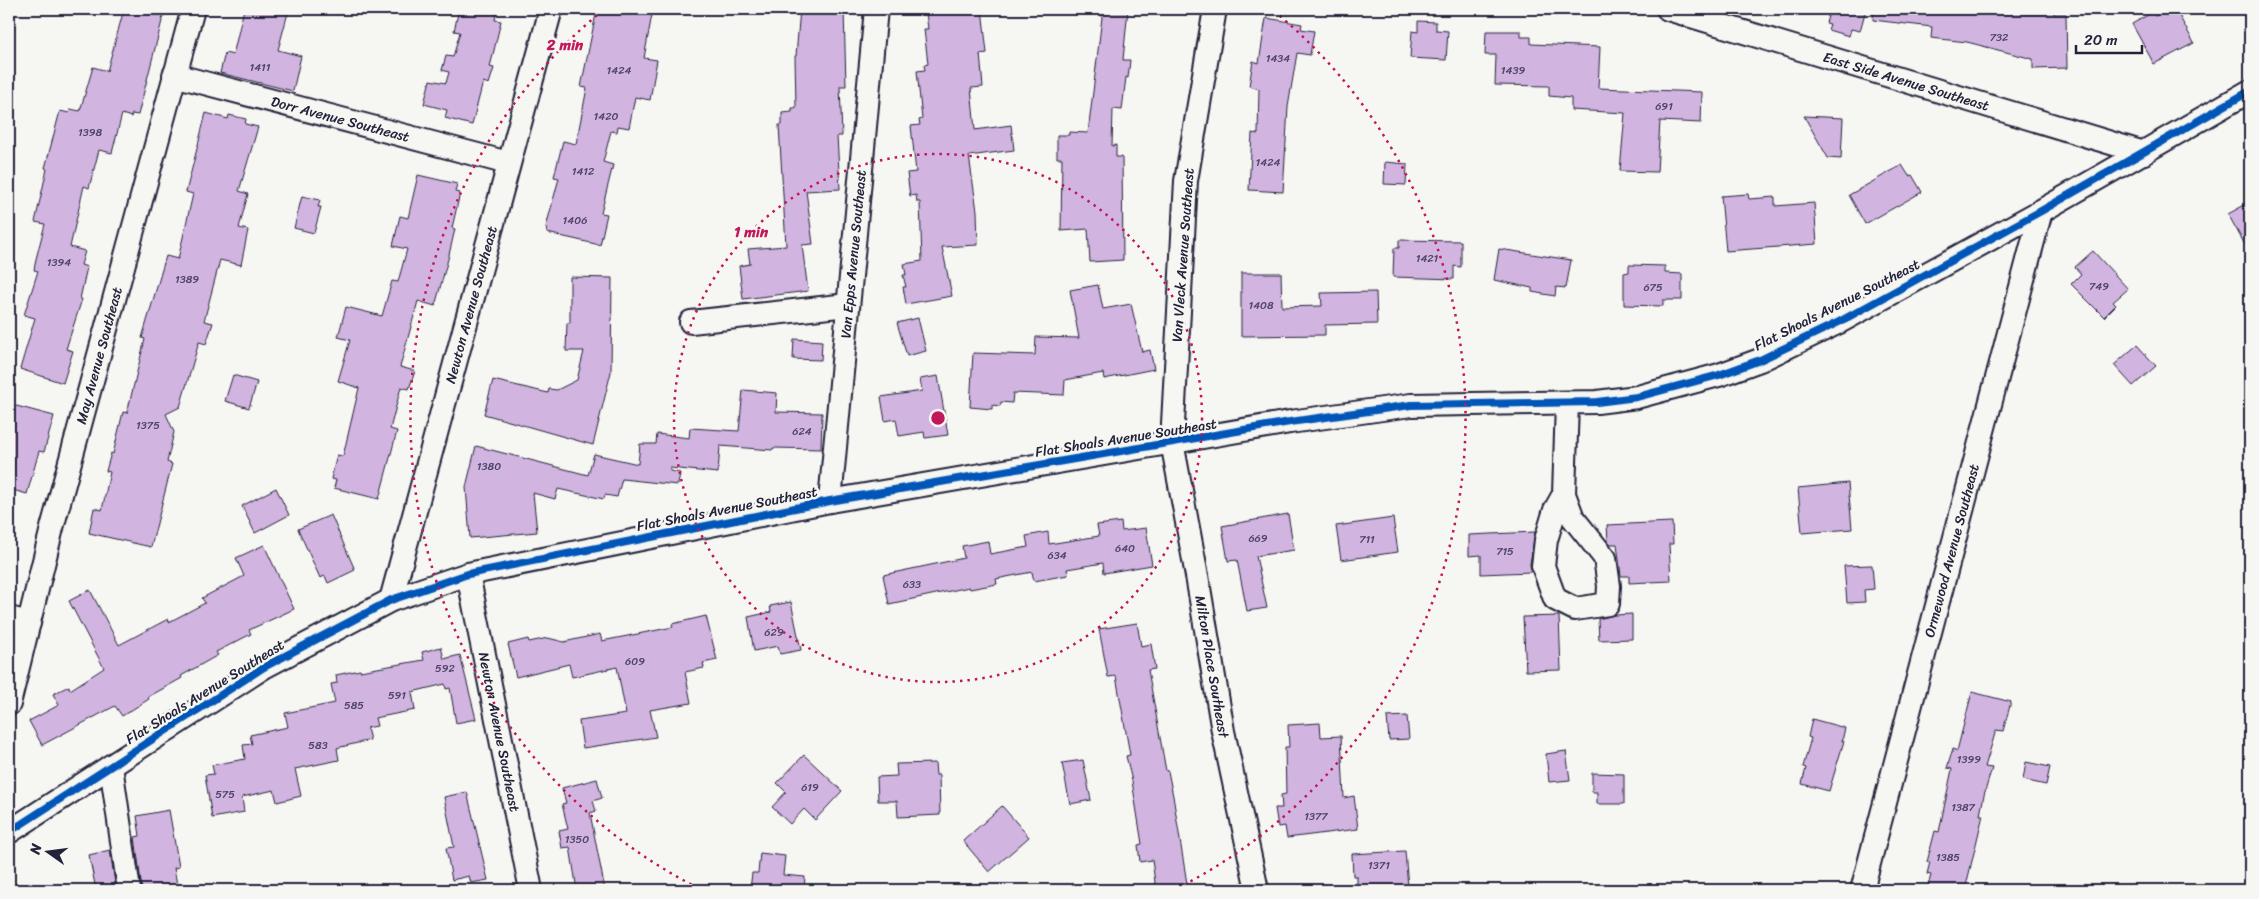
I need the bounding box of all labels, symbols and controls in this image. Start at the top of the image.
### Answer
scale bar [2076,22,2143,54]
text: 20 m [2084,27,2118,53]
house number: 732 [1990,28,2009,47]
text: 2 min [546,32,584,58]
street label: East Side Avenue Southeast [1820,44,1992,118]
house number: 1434 [1266,49,1290,68]
house number: 1411 [249,58,271,77]
house number: 1424 [607,61,632,80]
house number: 1439 [1501,61,1525,80]
street label: Dorr Avenue Southeast [268,89,412,149]
house number: 691 [1655,97,1673,116]
house number: 1420 [594,107,618,126]
house number: 1398 [78,123,102,142]
house number: 1424 [1256,153,1281,172]
house number: 1412 [572,162,595,181]
street label: Van Vleck Avenue Southeast [1164,167,1202,343]
street label: Van Epps Avenue Southeast [833,169,873,339]
house number: 1406 [563,211,587,230]
text: 1 min [734,219,769,245]
street label: Newton Avenue Southeast [438,223,504,386]
house number: 1421 [1416,249,1439,268]
street label: Flat Shoals Avenue Southeast [1750,252,1924,358]
house number: 1394 [47,253,71,272]
house number: 1389 [175,270,199,289]
house number: 749 [2089,277,2109,296]
house number: 675 [1643,278,1663,297]
street label: May Avenue Southeast [68,284,129,427]
house number: 1408 [1248,296,1274,315]
centre of rings [929,409,947,427]
street label: Flat Shoals Avenue Southeast [1033,411,1219,465]
house number: 1375 [136,416,160,435]
house number: 624 [792,422,812,441]
house number: 1380 [477,457,501,476]
street label: Ormewood Avenue Southeast [1917,461,1986,640]
street label: Flat Shoals Avenue Southeast [635,479,819,539]
house number: 669 [1248,529,1268,548]
house number: 711 [1359,530,1375,549]
house number: 640 [1115,539,1135,558]
house number: 715 [1496,542,1514,561]
house number: 634 [1047,546,1067,565]
house number: 633 [903,575,921,594]
street label: Milton Place Southeast [1188,594,1237,741]
house number: 629 [764,623,784,642]
street label: Flat Shoals Avenue Southeast [121,633,289,751]
street label: Newton Avenue Southeast [471,650,528,814]
house number: 609 [625,652,645,671]
house number: 592 [435,659,456,678]
house number: 591 [388,686,406,705]
house number: 585 [344,696,364,715]
house number: 583 [308,736,328,755]
house number: 1399 [1957,750,1981,769]
house number: 619 [801,778,819,797]
house number: 575 [215,785,235,804]
house number: 1387 [1951,798,1976,817]
house number: 1377 [1304,807,1328,826]
north arrow [22,826,72,876]
house number: 1350 [565,830,589,849]
text: N [22,841,49,858]
house number: 1385 [1936,848,1960,867]
house number: 1371 [1368,856,1390,875]

